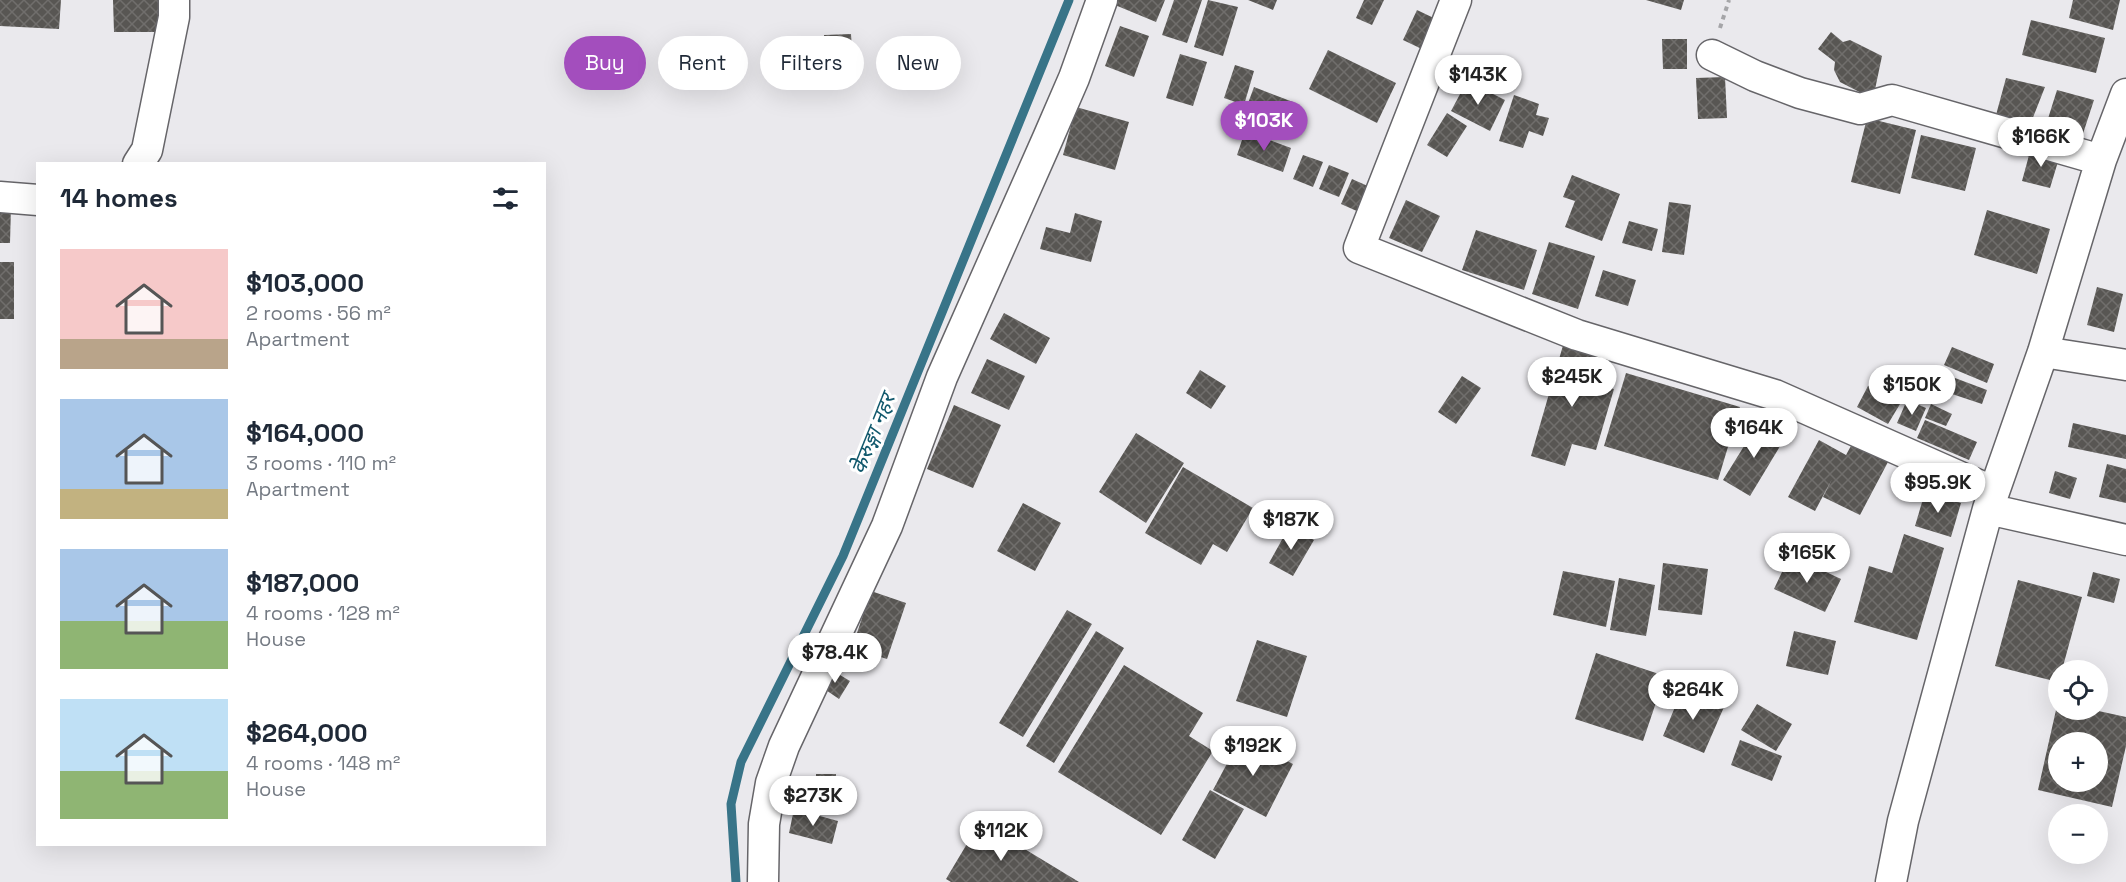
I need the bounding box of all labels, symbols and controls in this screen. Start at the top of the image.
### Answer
chip: Buy [564,36,646,90]
chip: Rent [658,36,748,90]
chip: Filters [760,36,864,90]
chip: New [876,36,961,90]
pin: $143K [1436,55,1520,106]
text: $143K [1449,61,1507,87]
pin: $103K [1222,101,1306,152]
text: $103K [1235,107,1293,133]
pin: $166K [1999,117,2083,168]
text: $166K [2012,123,2070,149]
text: 14 homes [60,181,178,215]
icon: filters [489,182,522,215]
text: $103,000 [246,266,364,300]
icon: home [108,273,180,345]
text: 2 rooms · 56 m² [246,300,391,326]
text: Apartment [246,326,350,352]
pin: $245K [1530,357,1614,408]
text: $245K [1542,363,1602,389]
pin: $150K [1870,365,1954,416]
text: $150K [1883,371,1941,397]
water label: केेरुङ्गा नहर [844,386,902,478]
pin: $164K [1712,408,1796,459]
text: $164K [1725,414,1783,440]
text: $164,000 [246,416,364,450]
icon: home [108,423,180,495]
text: 3 rooms · 110 m² [246,450,396,476]
pin: $95.9K [1889,463,1987,514]
text: $95.9K [1904,469,1972,495]
text: Apartment [246,476,350,502]
pin: $187K [1249,500,1333,551]
text: $187K [1263,506,1319,532]
pin: $165K [1765,533,1849,584]
text: $165K [1778,539,1836,565]
text: $187,000 [246,566,359,600]
icon: home [108,573,180,645]
text: 4 rooms · 128 m² [246,600,400,626]
text: House [246,626,306,652]
pin: $78.4K [786,633,884,684]
text: $78.4K [802,639,868,665]
map controls [2048,660,2108,864]
button: locate [2048,660,2108,720]
pin: $264K [1651,670,1735,721]
text: $264K [1662,676,1724,702]
text: $264,000 [246,716,368,750]
icon: home [108,723,180,795]
pin: $192K [1211,726,1295,777]
text: $192K [1224,732,1282,758]
button: + [2048,732,2108,792]
text: 4 rooms · 148 m² [246,750,400,776]
text: House [246,776,306,802]
pin: $273K [771,776,855,827]
text: $273K [783,782,843,808]
button: − [2048,804,2108,864]
pin: $112K [959,811,1043,862]
text: $112K [974,817,1028,843]

